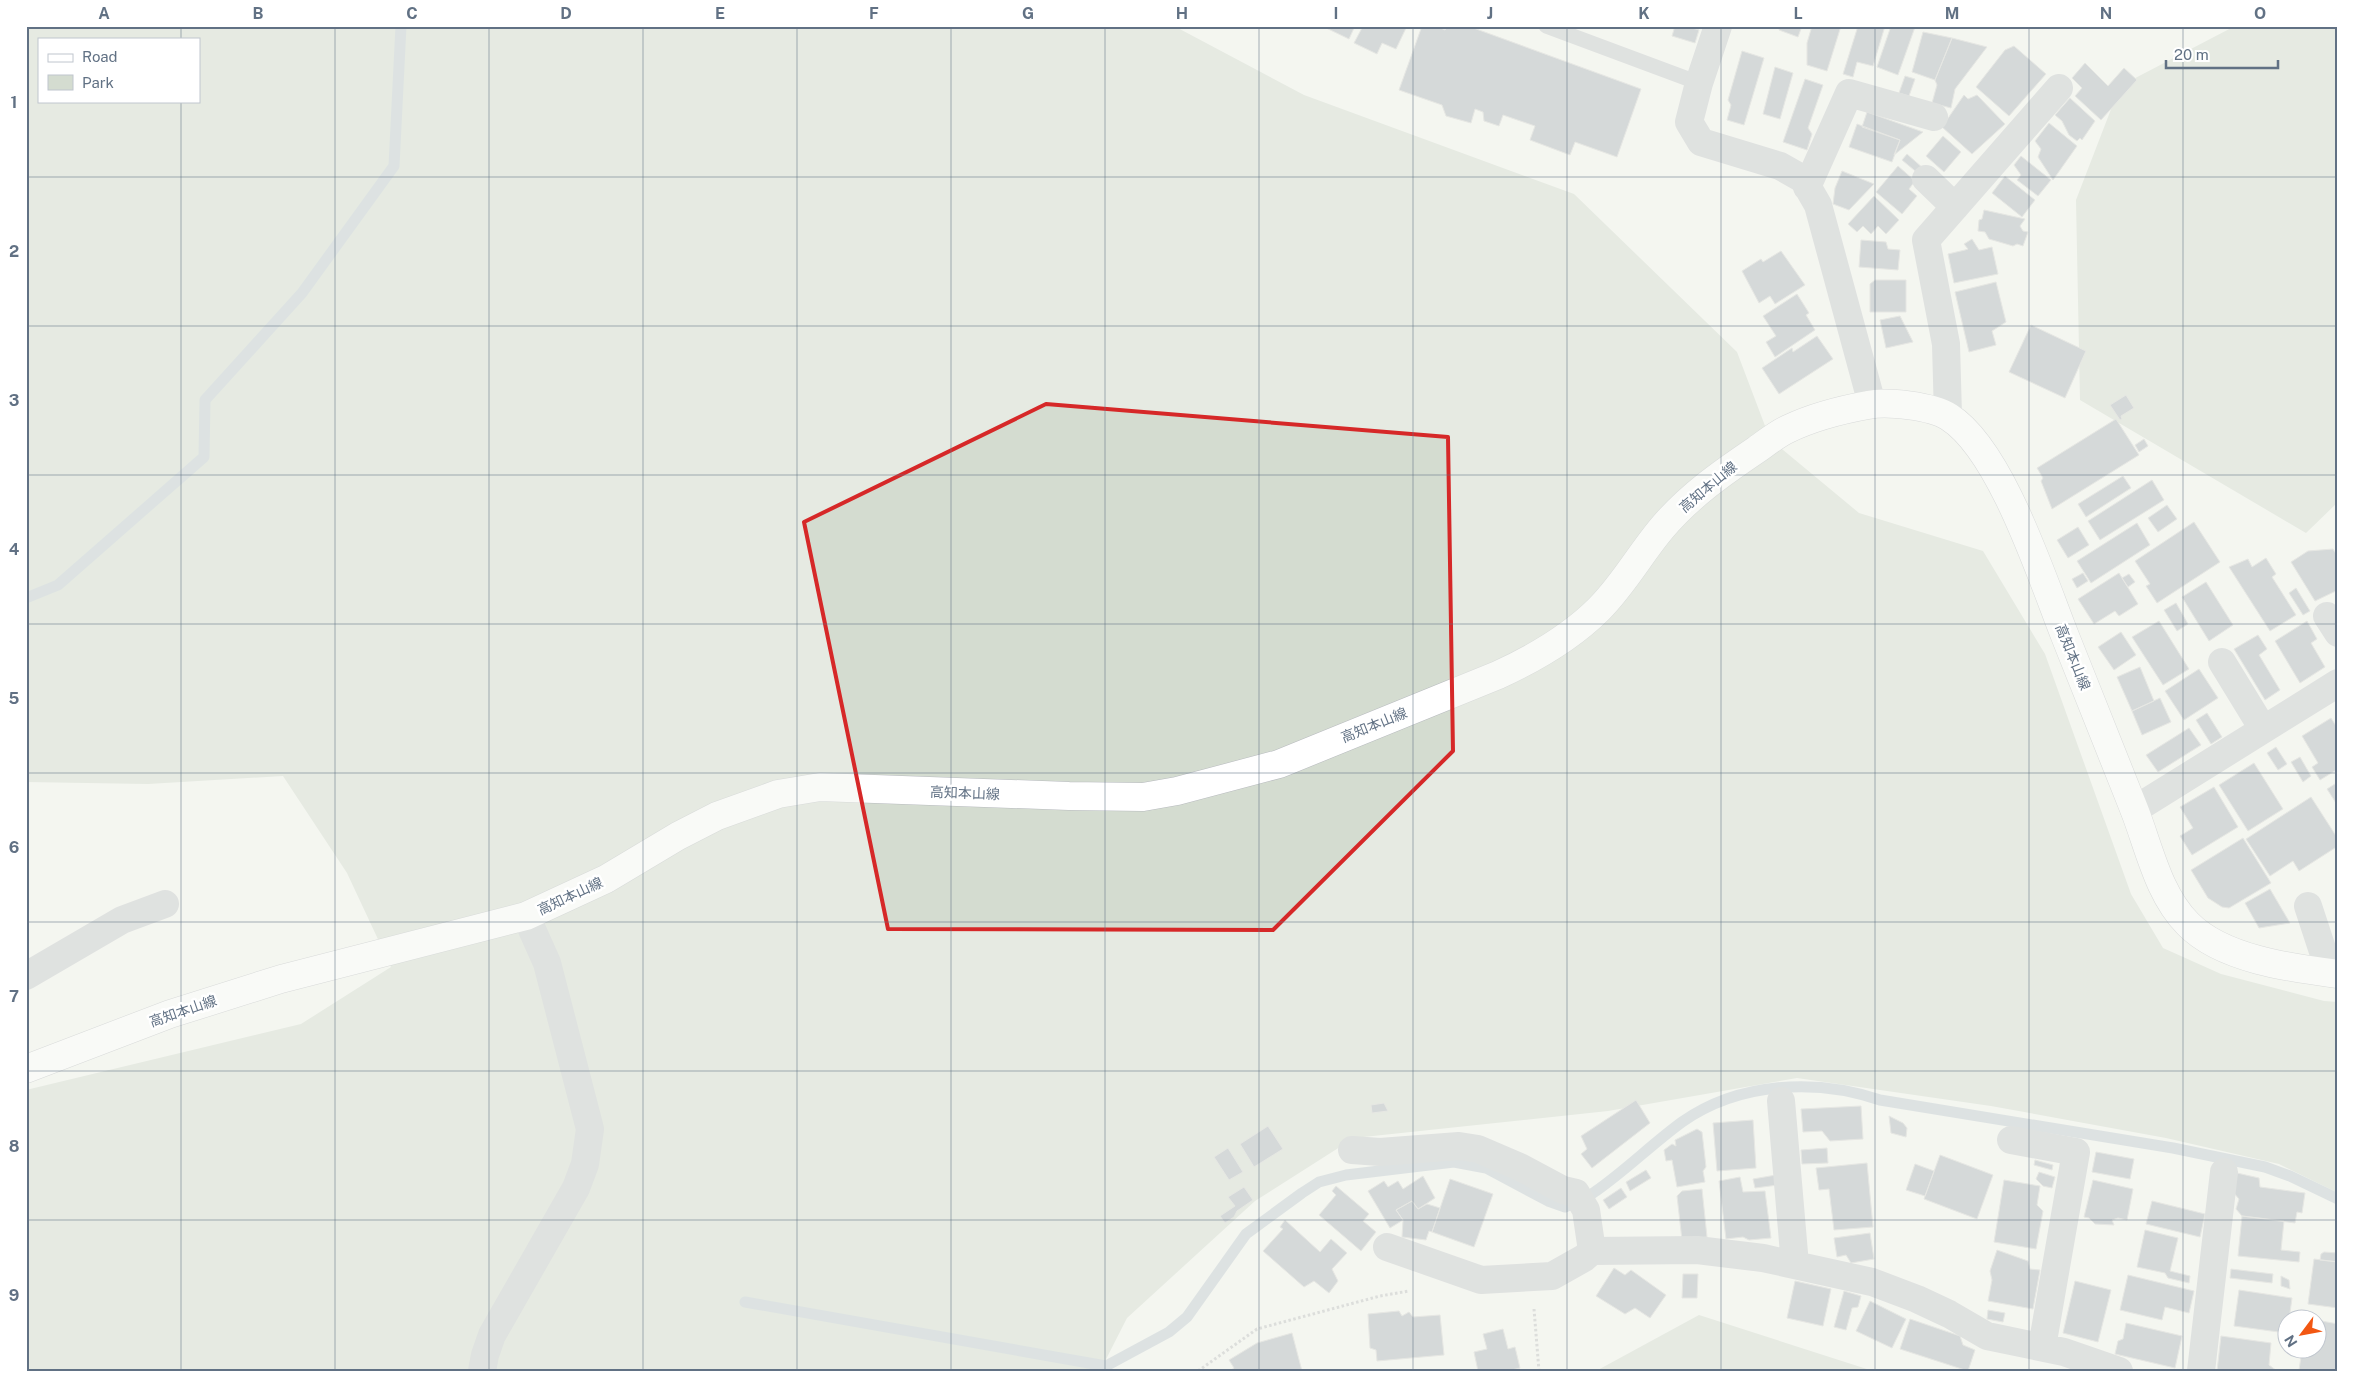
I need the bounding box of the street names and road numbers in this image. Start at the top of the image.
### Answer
street label: 高知本山線 [1676,458,1740,516]
street label: 高知本山線 [2052,622,2094,692]
street label: 高知本山線 [1339,704,1409,746]
street label: 高知本山線 [930,784,1000,802]
street label: 高知本山線 [535,874,605,918]
street label: 高知本山線 [147,992,219,1030]

